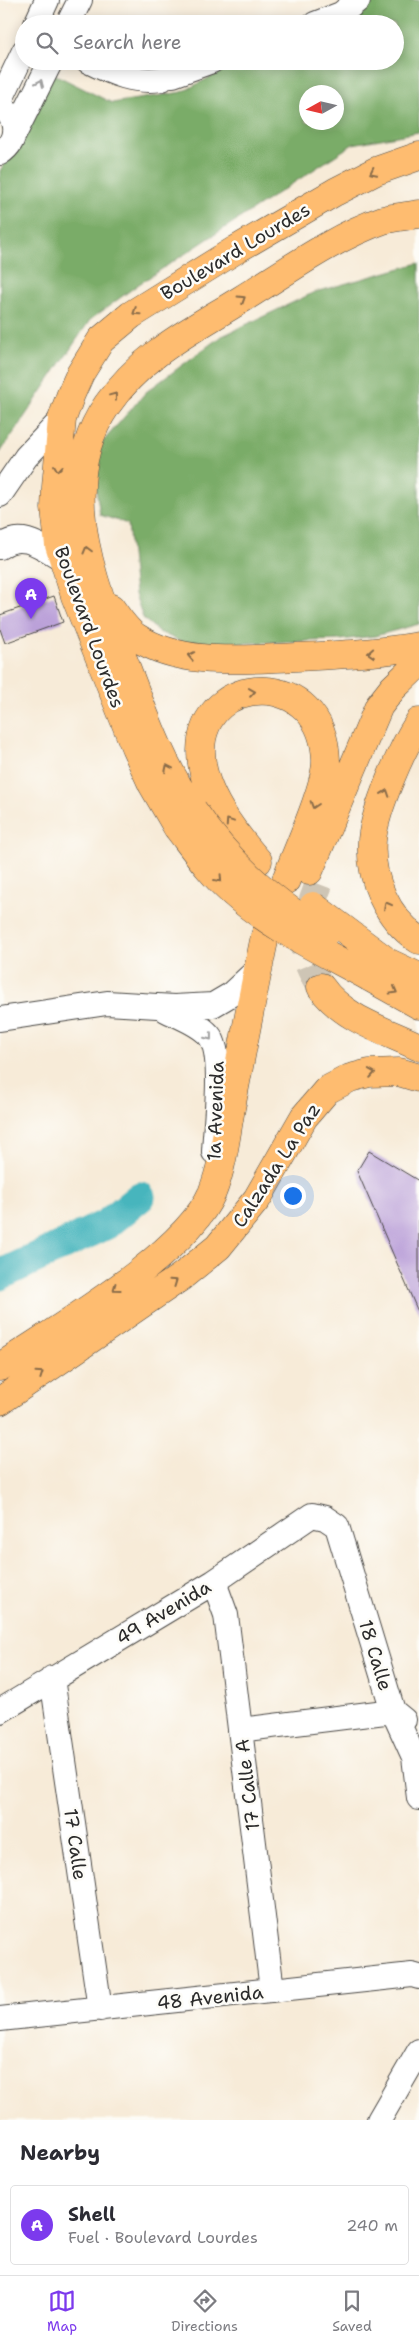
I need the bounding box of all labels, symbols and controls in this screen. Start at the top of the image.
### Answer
search box [15,15,404,70]
icon: search [33,29,61,57]
text: Search here [73,30,182,55]
one-way arrow [34,79,45,88]
north arrow [299,85,344,130]
one-way arrow [369,166,378,176]
street label: Boulevard Lourdes [156,197,315,306]
one-way arrow [237,296,246,305]
one-way arrow [132,305,141,315]
one-way arrow [108,392,117,402]
one-way arrow [53,464,64,472]
street label: Boulevard Lourdes [49,543,130,711]
one-way arrow [82,546,93,555]
pin: A [15,578,47,619]
one-way arrow [367,647,375,658]
one-way arrow [187,651,196,661]
one-way arrow [249,687,257,698]
one-way arrow [164,764,174,773]
one-way arrow [380,790,390,798]
one-way arrow [310,800,320,809]
one-way arrow [226,818,235,828]
one-way arrow [213,873,222,882]
one-way arrow [383,901,393,910]
one-way arrow [389,985,398,995]
one-way arrow [204,1031,212,1040]
street label: 1a Avenida [201,1060,230,1161]
one-way arrow [367,1068,376,1078]
street label: Calzada La Paz [227,1098,326,1232]
your location [280,1183,306,1209]
one-way arrow [169,1279,178,1288]
one-way arrow [112,1282,122,1291]
one-way arrow [35,1370,44,1380]
street label: 49 Avenida [111,1574,216,1651]
street label: 18 Calle [353,1617,398,1694]
street label: 17 Calle A [229,1737,266,1832]
street label: 17 Calle [58,1807,93,1881]
street label: 48 Avenida [156,1979,265,2016]
text: Nearby [20,2139,100,2167]
text: Shell [68,2202,116,2227]
text: A [31,2215,43,2236]
text: 240 m [346,2215,398,2236]
text: Fuel · Boulevard Lourdes [68,2227,258,2248]
tab: Map [47,2287,77,2335]
tab: Directions [171,2287,238,2335]
tab: Saved [332,2287,372,2335]

